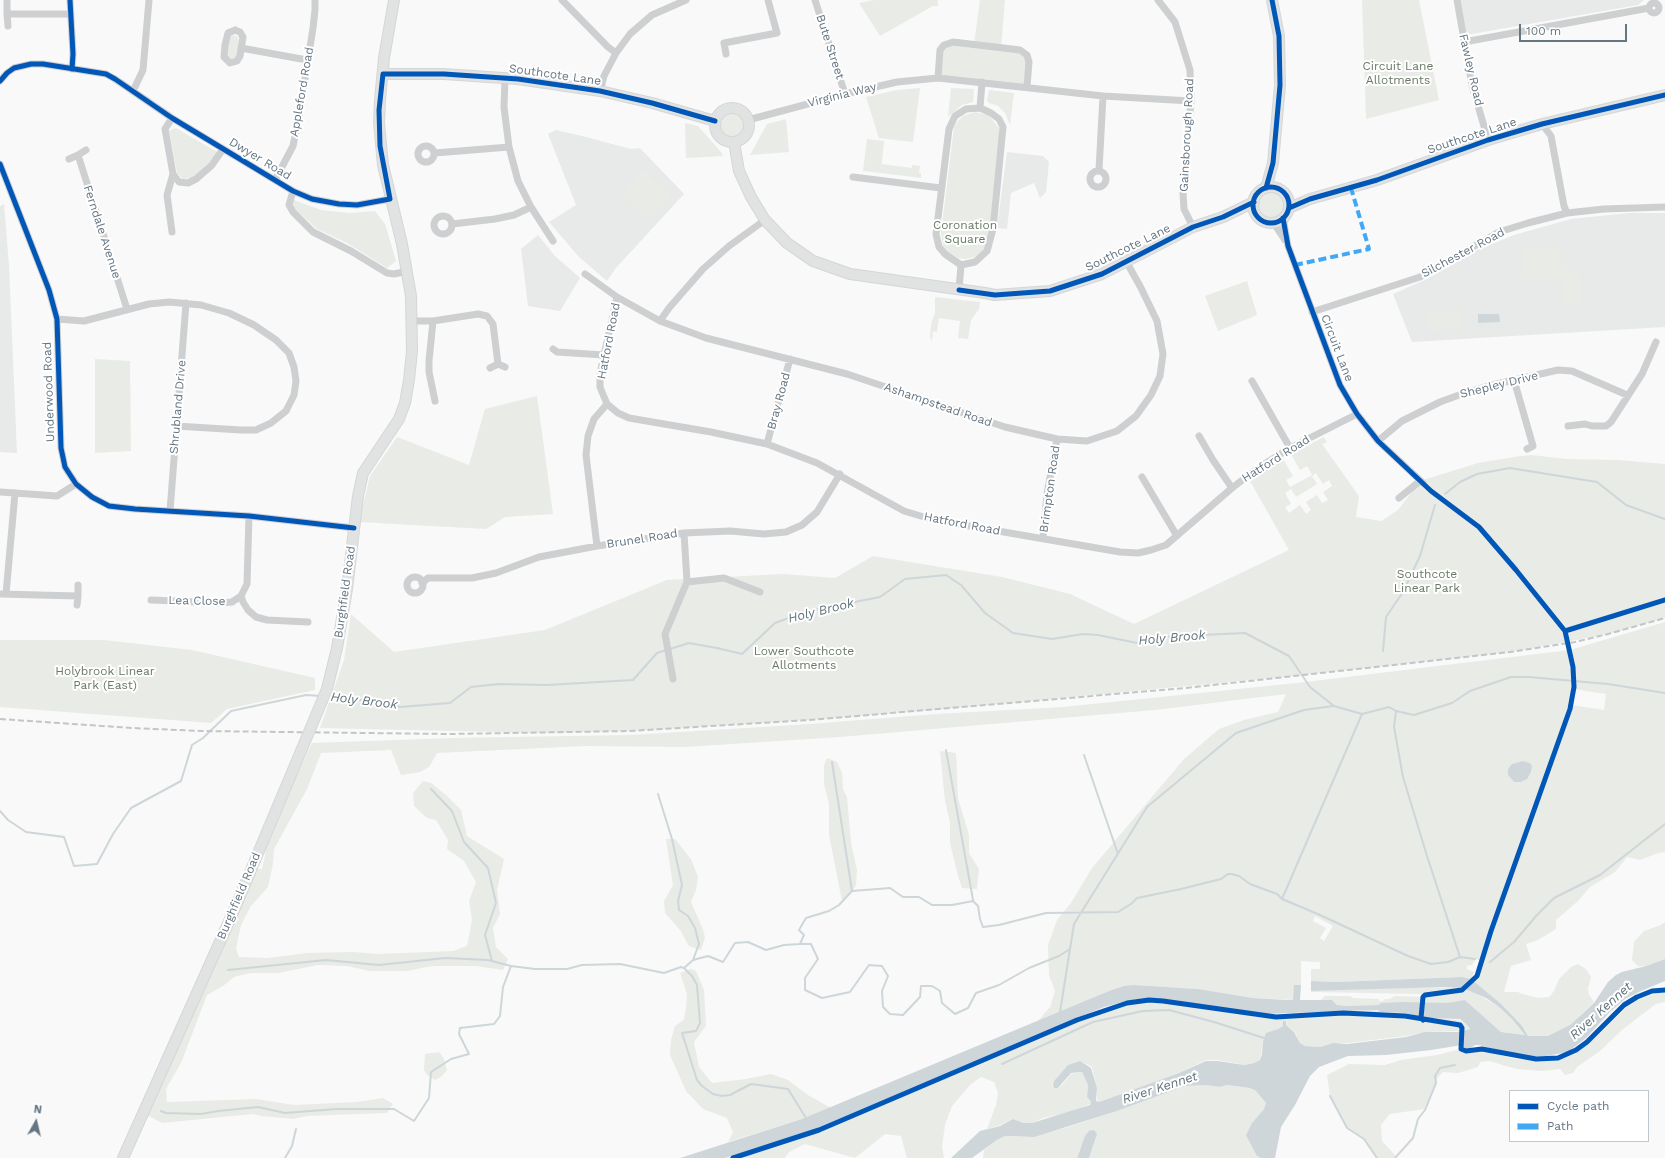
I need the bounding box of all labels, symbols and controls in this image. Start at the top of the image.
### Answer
street label: Bute Street [813,13,847,81]
scale bar [1521,16,1629,42]
text: 100 m [1526,24,1561,38]
street label: Fawley Road [1456,33,1486,107]
street label: Appleford Road [287,46,317,138]
park label: Circuit Lane Allotments [1363,59,1433,87]
street label: Southcote Lane [508,61,602,89]
street label: Gainsborough Road [1177,78,1197,192]
street label: Virginia Way [806,80,878,110]
street label: Southcote Lane [1426,115,1518,157]
street label: Dwyer Road [226,135,294,183]
street label: Ferndale Avenue [80,183,124,281]
park label: Coronation Square [933,218,997,246]
street label: Southcote Lane [1083,221,1173,275]
street label: Silchester Road [1419,225,1507,281]
street label: Hatford Road [595,302,623,380]
street label: Circuit Lane [1318,312,1356,384]
street label: Underwood Road [40,342,58,442]
street label: Shrubland Drive [167,359,189,455]
street label: Shepley Drive [1458,368,1540,402]
street label: Bray Road [764,371,794,431]
street label: Ashampstead Road [882,380,994,430]
street label: Hatford Road [1239,432,1313,486]
street label: Brimpton Road [1037,445,1063,533]
street label: Hatford Road [923,510,1001,538]
street label: Brunel Road [606,526,678,552]
street label: Burghfield Road [331,545,359,639]
park label: Southcote Linear Park [1394,567,1460,595]
street label: Lea Close [168,593,226,609]
water label: Holy Brook [786,595,856,627]
water label: Holy Brook [1138,627,1206,649]
park label: Lower Southcote Allotments [754,644,854,672]
park label: Holybrook Linear Park (East) [55,664,155,692]
water label: Holy Brook [330,689,398,713]
street label: Burghfield Road [214,850,264,942]
water label: River Kennet [1567,979,1635,1043]
water label: River Kennet [1120,1069,1200,1107]
legend [1509,1090,1649,1142]
text: Cycle path [1547,1099,1609,1113]
north arrow [16,1102,56,1142]
text: N [33,1103,43,1117]
text: Path [1547,1119,1573,1133]

